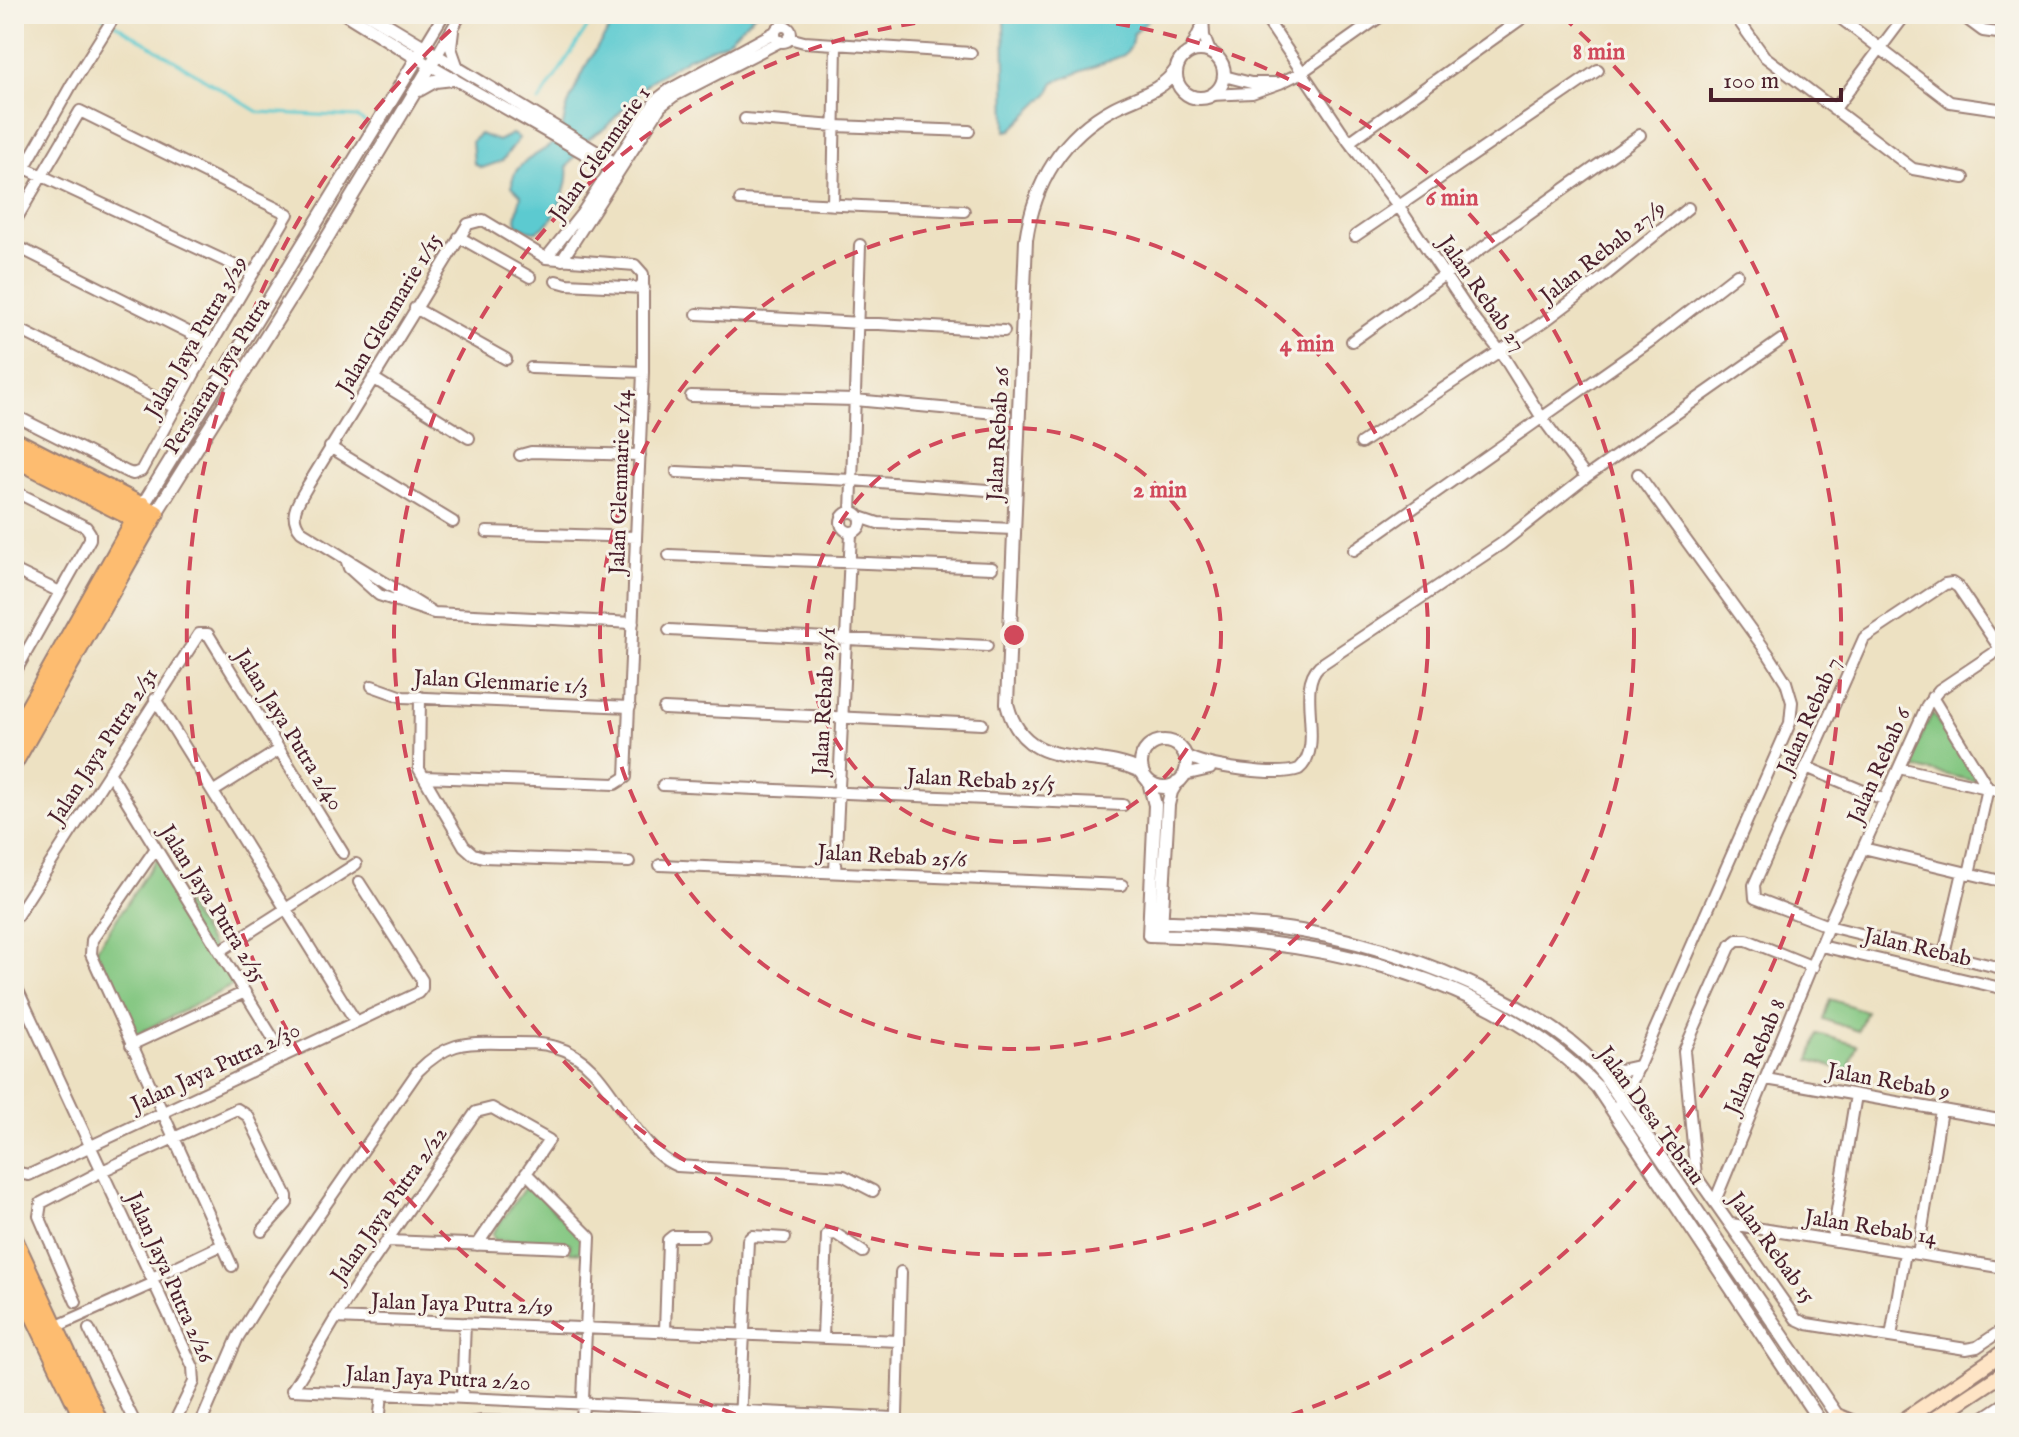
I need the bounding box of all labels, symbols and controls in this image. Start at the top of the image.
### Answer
text: 8 min [1573,37,1625,68]
scale bar [1711,52,1841,102]
text: 100 m [1723,66,1779,97]
street label: Jalan Glenmarie 1 [542,81,658,230]
text: 6 min [1425,183,1479,214]
street label: Jalan Rebab 27/9 [1532,195,1672,312]
street label: Jalan Rebab 27 [1429,228,1532,357]
street label: Jalan Glenmarie 1/15 [329,229,449,402]
street label: Jalan Jaya Putra 3/29 [138,251,254,425]
street label: Persiaran Jaya Putra [158,292,277,460]
text: 4 min [1280,329,1335,360]
street label: Jalan Rebab 26 [981,366,1017,505]
street label: Jalan Glenmarie 1/14 [604,389,638,578]
text: 2 min [1133,475,1187,506]
centre of rings [1000,621,1028,649]
street label: Jalan Rebab 25/1 [807,626,843,779]
street label: Jalan Jaya Putra 2/40 [226,642,349,816]
street label: Jalan Rebab 7 [1770,653,1848,781]
street label: Jalan Jaya Putra 2/31 [41,663,165,832]
street label: Jalan Glenmarie 1/3 [410,664,589,702]
street label: Jalan Rebab 6 [1841,703,1918,831]
street label: Jalan Rebab 25/5 [903,763,1056,799]
street label: Jalan Jaya Putra 2/35 [151,817,272,988]
street label: Jalan Rebab 25/6 [814,839,968,875]
street label: Jalan Rebab [1858,921,1974,974]
street label: Jalan Rebab 8 [1718,995,1793,1122]
street label: Jalan Jaya Putra 2/30 [124,1016,305,1121]
street label: Jalan Desa Tebrau [1589,1039,1710,1191]
street label: Jalan Rebab 9 [1822,1057,1952,1107]
street label: Jalan Jaya Putra 2/22 [323,1121,454,1291]
street label: Jalan Jaya Putra 2/26 [118,1185,220,1368]
street label: Jalan Rebab 15 [1720,1185,1821,1309]
street label: Jalan Rebab 14 [1800,1203,1939,1252]
street label: Jalan Jaya Putra 2/19 [367,1288,554,1322]
street label: Jalan Jaya Putra 2/20 [342,1360,531,1398]

